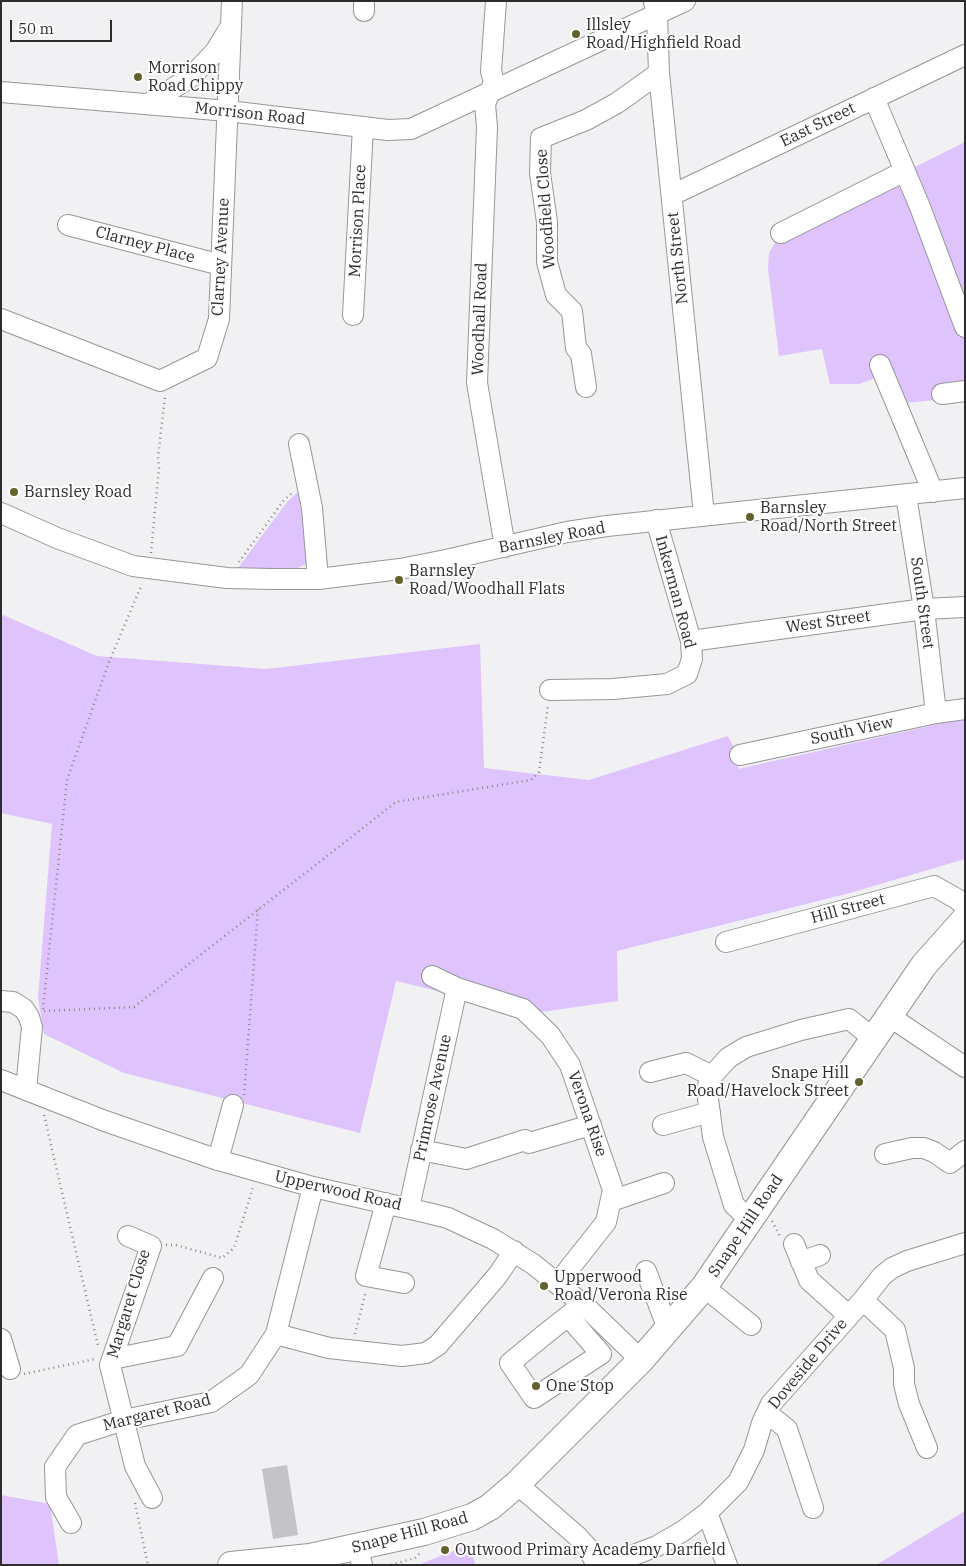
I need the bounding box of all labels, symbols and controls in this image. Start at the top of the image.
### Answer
scale bar [12,10,115,42]
place label: Illsley Road/Highfield Road [586,15,741,53]
text: 50 m [18,19,54,38]
marker: Illsley Road/Highfield Road [570,28,582,40]
place label: Morrison Road Chippy [148,58,243,96]
marker: Morrison Road Chippy [132,71,144,83]
street label: Morrison Road [194,99,306,129]
street label: East Street [777,99,859,151]
street label: Woodfield Close [532,148,560,270]
street label: Morrison Place [345,164,371,278]
street label: Clarney Avenue [208,197,234,317]
street label: North Street [664,211,692,305]
street label: Clarney Place [93,223,197,267]
street label: Woodhall Road [468,262,492,376]
place label: Barnsley Road [24,482,132,502]
marker: Barnsley Road [8,486,20,498]
place label: Barnsley Road/North Street [760,498,897,536]
marker: Barnsley Road/North Street [744,511,756,523]
street label: Barnsley Road [497,518,607,558]
street label: Inkerman Road [651,533,699,651]
street label: South Street [906,556,938,650]
place label: Barnsley Road/Woodhall Flats [409,561,565,599]
marker: Barnsley Road/Woodhall Flats [393,574,405,586]
street label: West Street [784,607,872,637]
street label: South View [809,713,895,749]
street label: Hill Street [809,890,887,928]
street label: Primrose Avenue [410,1033,456,1163]
place label: Snape Hill Road/Havelock Street [687,1063,849,1101]
street label: Verona Rise [563,1069,611,1159]
marker: Snape Hill Road/Havelock Street [853,1076,865,1088]
street label: Upperwood Road [273,1167,403,1215]
street label: Snape Hill Road [705,1171,787,1281]
street label: Margaret Close [103,1247,155,1361]
place label: Upperwood Road/Verona Rise [554,1267,688,1305]
marker: Upperwood Road/Verona Rise [538,1280,550,1292]
street label: Doveside Drive [765,1315,851,1413]
place label: One Stop [546,1376,614,1396]
marker: One Stop [530,1380,542,1392]
street label: Margaret Road [101,1390,213,1436]
street label: Snape Hill Road [350,1508,470,1558]
place label: Outwood Primary Academy Darfield [455,1540,726,1560]
marker: Outwood Primary Academy Darfield [439,1544,451,1556]

